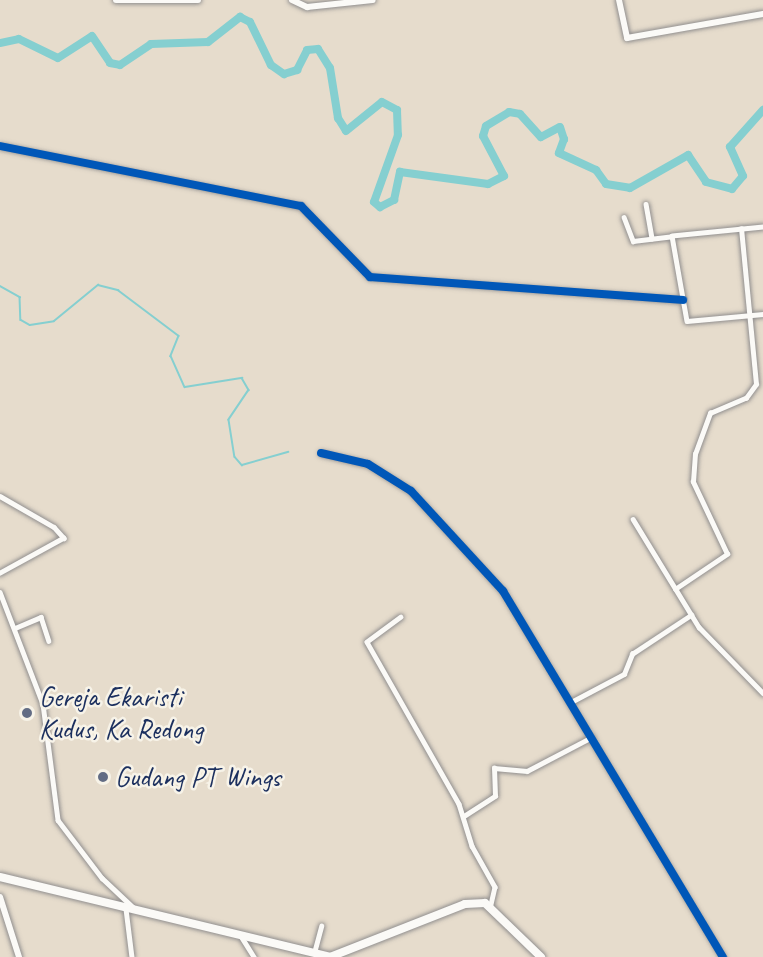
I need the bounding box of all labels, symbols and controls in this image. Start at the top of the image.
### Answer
place label: Gereja Ekaristi Kudus, Ka Redong [39,680,204,746]
marker: Gereja Ekaristi Kudus, Ka Redong [20,706,34,720]
place label: Gudang PT Wings [115,760,281,794]
marker: Gudang PT Wings [96,770,110,784]

